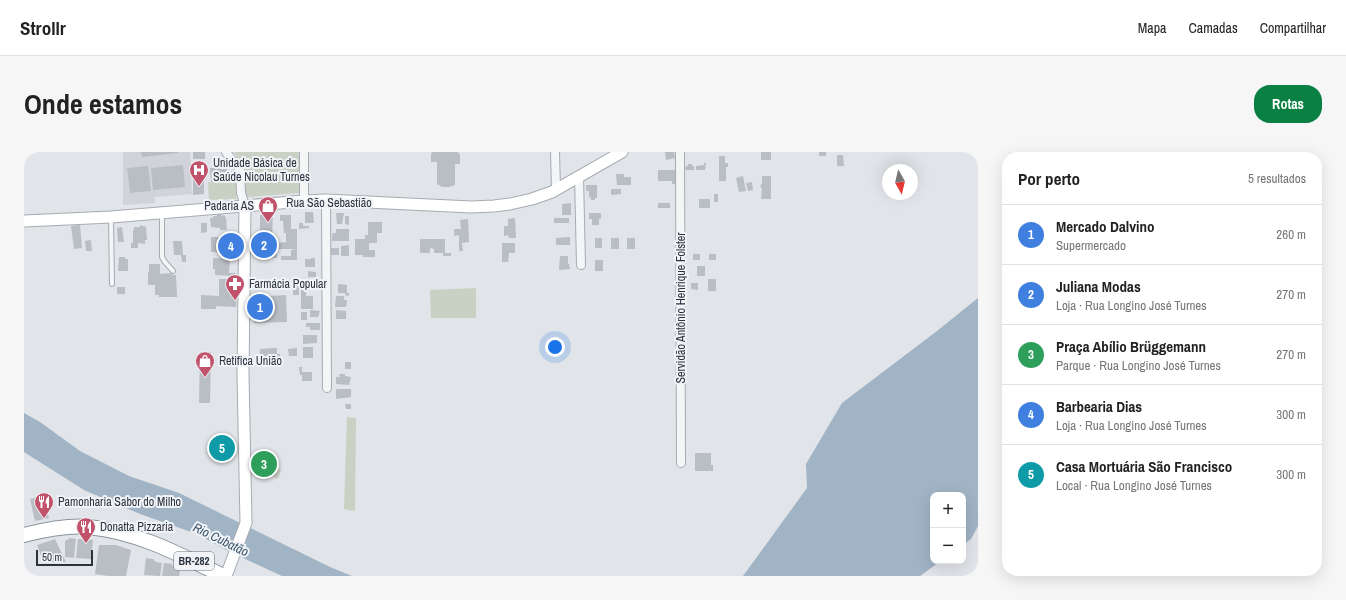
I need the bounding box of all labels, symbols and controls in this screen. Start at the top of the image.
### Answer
text: Strollr [20,15,66,41]
text: Mapa [1138,19,1167,37]
text: Camadas [1189,19,1238,37]
text: Compartilhar [1260,19,1326,37]
text: Onde estamos [24,85,182,123]
button: Rotas [1254,85,1322,123]
place label: Unidade Básica de Saúde Nicolau Turnes [213,155,310,185]
hospital icon: Unidade Básica de Saúde Nicolau Turnes [188,159,210,187]
north arrow [882,164,918,200]
text: Por perto [1018,167,1080,190]
text: 5 resultados [1248,170,1306,187]
shop icon: Padaria AS [257,195,279,223]
street label: Rua São Sebastião [286,195,372,211]
place label: Padaria AS [204,198,254,214]
text: Mercado Dalvino [1056,216,1154,237]
text: 1 [1028,226,1034,243]
text: 260 m [1276,226,1306,243]
pin: 2 [251,230,277,260]
pin: 4 [218,231,244,261]
street label: Servidão Antônio Henrique Folster [673,232,689,384]
text: Supermercado [1056,237,1126,254]
pharmacy icon: Farmácia Popular [224,273,246,301]
place label: Farmácia Popular [249,276,327,292]
text: Juliana Modas [1056,276,1141,297]
text: 2 [1028,286,1034,303]
text: 270 m [1276,286,1306,303]
pin: 1 [247,292,273,322]
text: Loja · Rua Longino José Turnes [1056,297,1207,314]
text: Praça Abílio Brüggemann [1056,336,1206,357]
your location [545,337,565,357]
text: 3 [1028,346,1034,363]
text: 270 m [1276,346,1306,363]
shop icon: Retifica União [194,350,216,378]
place label: Retifica União [219,353,282,369]
text: Parque · Rua Longino José Turnes [1056,357,1221,374]
text: Barbearia Dias [1056,396,1142,417]
text: 4 [1028,406,1034,423]
text: 300 m [1276,406,1306,423]
text: Loja · Rua Longino José Turnes [1056,417,1207,434]
pin: 5 [209,433,235,463]
pin: 3 [251,449,277,479]
text: Casa Mortuária São Francisco [1056,456,1232,477]
text: 5 [1028,466,1034,483]
text: 300 m [1276,466,1306,483]
text: Local · Rua Longino José Turnes [1056,477,1212,494]
restaurant icon: Pamonharia Sabor do Milho [33,491,55,519]
map controls [930,492,966,564]
button: + [930,492,966,528]
place label: Pamonharia Sabor do Milho [58,494,181,510]
restaurant icon: Donatta Pizzaria [75,516,97,544]
place label: Donatta Pizzaria [100,519,174,535]
water label: Rio Cubatão [190,519,251,560]
button: − [930,528,966,564]
scale bar [36,548,93,567]
text: 50 m [42,550,62,564]
road number: BR-282 [174,552,214,570]

